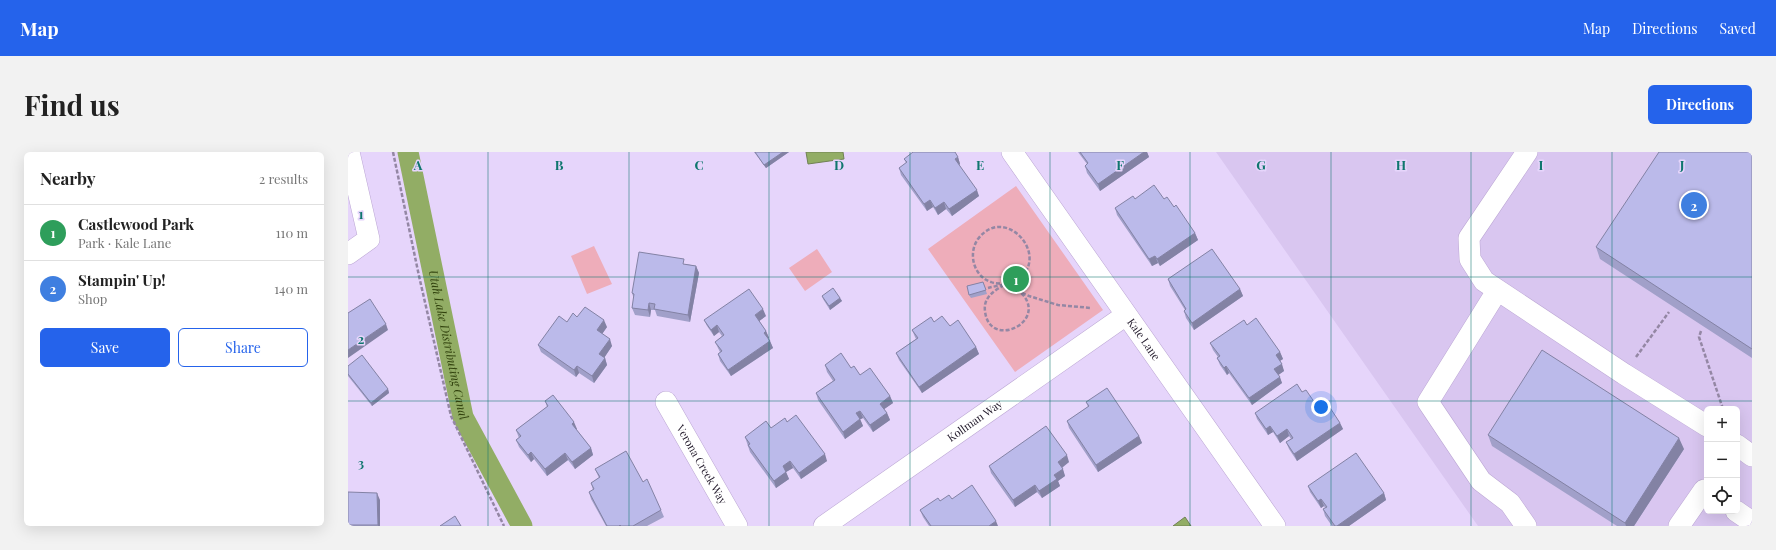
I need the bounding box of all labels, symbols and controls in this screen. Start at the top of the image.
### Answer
text: Map [20,15,59,41]
text: Map [1583,19,1610,38]
text: Directions [1632,19,1698,38]
text: Saved [1720,19,1756,38]
button: Directions [1648,85,1752,124]
text: Find us [24,86,120,123]
text: A [413,156,423,173]
text: B [555,156,564,173]
text: C [694,156,704,173]
text: D [834,156,844,173]
text: E [976,156,984,173]
text: F [1116,156,1124,173]
text: G [1256,156,1266,173]
text: H [1396,156,1406,173]
text: I [1539,156,1544,173]
text: J [1679,156,1685,173]
text: Nearby [40,167,95,189]
text: 2 results [259,170,308,187]
pin: 2 [1681,190,1707,220]
text: 1 [359,205,364,222]
text: Castlewood Park [78,214,194,234]
text: 1 [51,224,55,241]
text: 110 m [276,224,308,241]
text: Park · Kale Lane [78,234,171,251]
pin: 1 [1003,264,1029,294]
water label: Utah Lake Distributing Canal [426,268,472,423]
text: Stampin' Up! [78,270,166,290]
text: 2 [50,280,56,297]
text: 140 m [274,280,308,297]
text: Shop [78,290,107,307]
street label: Kale Lane [1124,315,1164,363]
button: Save [40,328,170,367]
button: Share [178,328,308,367]
text: 2 [358,330,365,347]
street label: Kollman Way [944,395,1005,445]
your location [1311,397,1331,417]
map controls [1704,406,1740,514]
button: + [1704,406,1740,442]
street label: Verona Creek Way [673,421,731,507]
button: − [1704,442,1740,478]
text: 3 [358,454,364,471]
button: locate [1704,478,1740,514]

